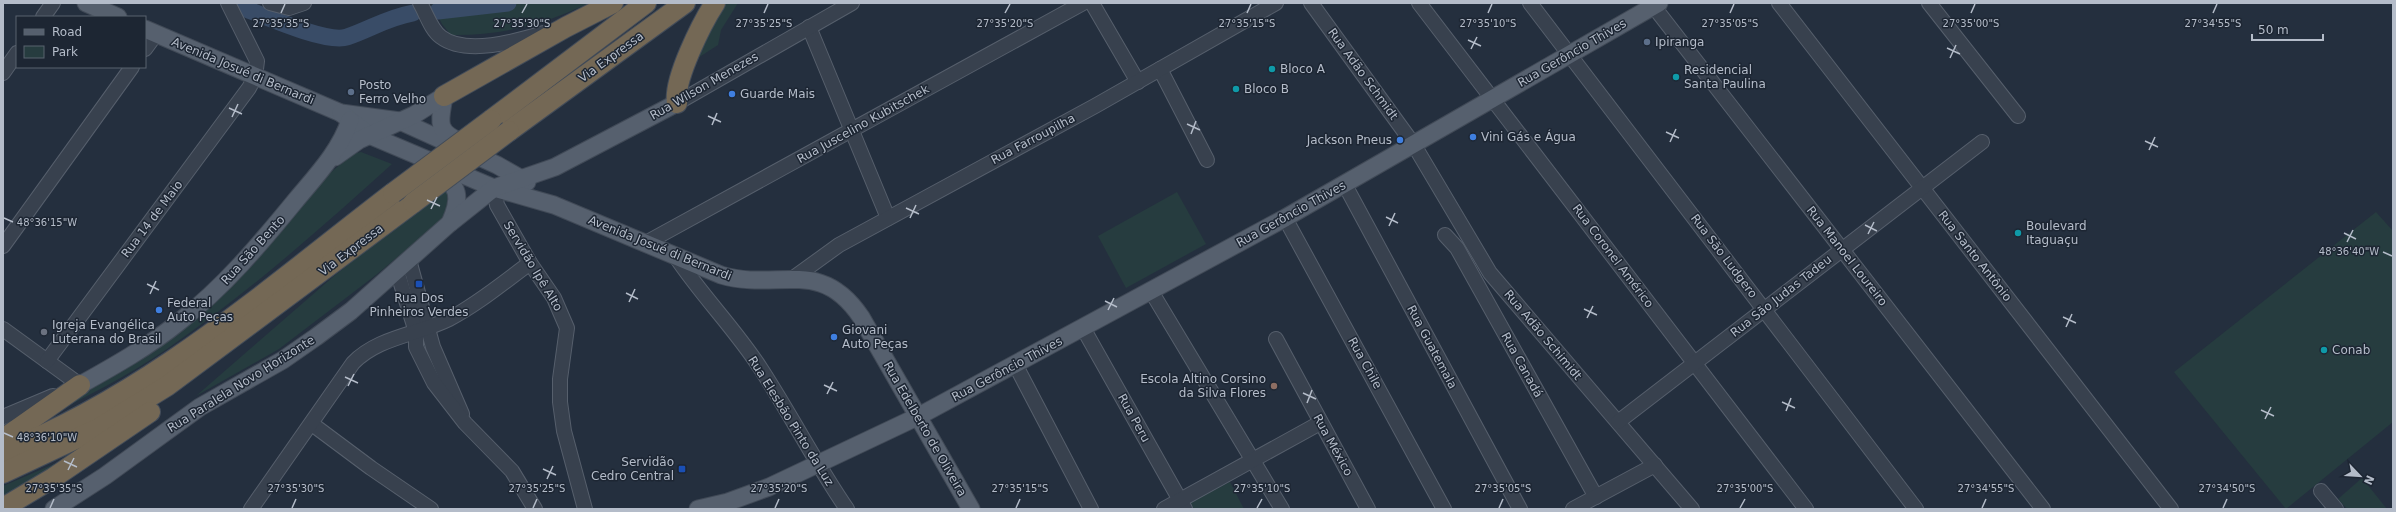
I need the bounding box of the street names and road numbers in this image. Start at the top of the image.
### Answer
street label: Rua Gerôncio Thives [1515,16,1629,90]
street label: Rua Adão Schmidt [1325,25,1401,123]
street label: Via Expressa [576,29,646,85]
street label: Avenida Josué di Bernardi [170,35,316,107]
street label: Rua Wilson Menezes [647,49,761,123]
street label: Rua Juscelino Kubitschek [795,82,931,166]
street label: Rua Farroupilha [989,111,1077,167]
street label: Rua 14 de Maio [118,178,186,260]
street label: Rua Gerôncio Thives [1234,178,1348,250]
street label: Rua Coronel Américo [1570,201,1656,311]
street label: Rua Manoel Loureiro [1804,203,1890,309]
street label: Rua Santo Antônio [1935,208,2015,304]
street label: Rua São Ludgero [1688,211,1760,301]
street label: Rua São Bento [218,213,288,287]
street label: Avenida Josué di Bernardi [586,213,734,283]
street label: Servidão Ipê Alto [501,218,565,314]
street label: Via Expressa [316,221,386,279]
street label: Rua São Judas Tadeu [1728,252,1834,340]
street label: Rua Adão Schimidt [1501,287,1585,383]
street label: Rua Guatemala [1404,303,1460,391]
street label: Rua Canadá [1498,330,1546,400]
street label: Rua Paralela Novo Horizonte [165,333,317,435]
street label: Rua Gerôncio Thives [949,334,1065,404]
street label: Rua Chile [1345,335,1385,391]
street label: Rua Elesbão Pinto da Luz [745,354,837,488]
street label: Rua Edelberto de Oliveira [881,359,969,499]
street label: Rua Peru [1115,391,1153,445]
street label: Rua México [1310,412,1356,478]

